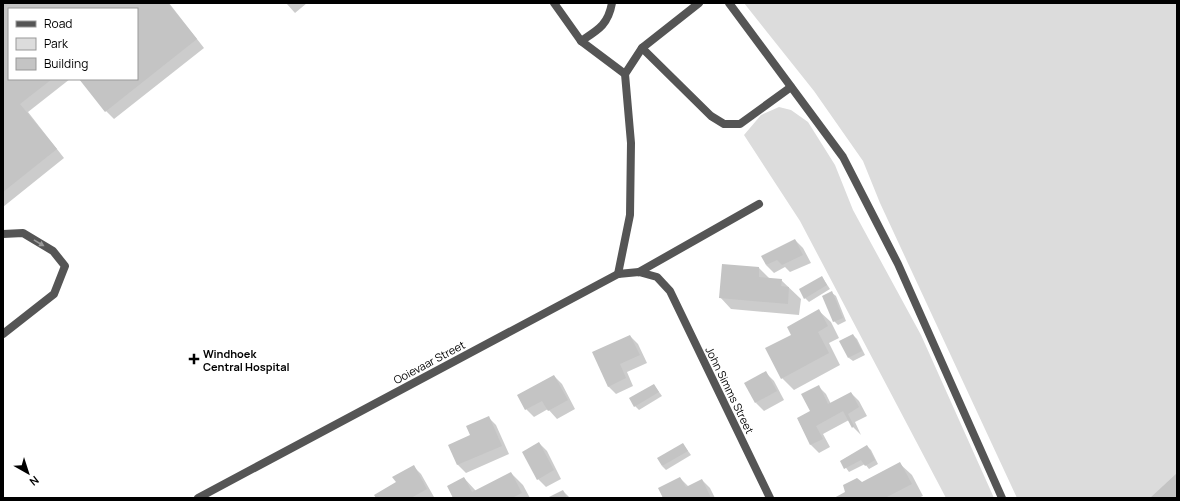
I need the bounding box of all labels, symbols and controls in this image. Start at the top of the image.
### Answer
legend [8,8,138,80]
text: Road [44,15,72,32]
text: Park [44,35,69,52]
text: Building [44,55,88,72]
one-way arrow [33,239,45,246]
street label: Ooievaar Street [391,337,467,387]
street label: John Simms Street [702,344,758,436]
place label: Windhoek Central Hospital [203,346,290,374]
marker: Windhoek Central Hospital [188,353,200,365]
north arrow [8,453,48,493]
text: N [27,473,42,490]

